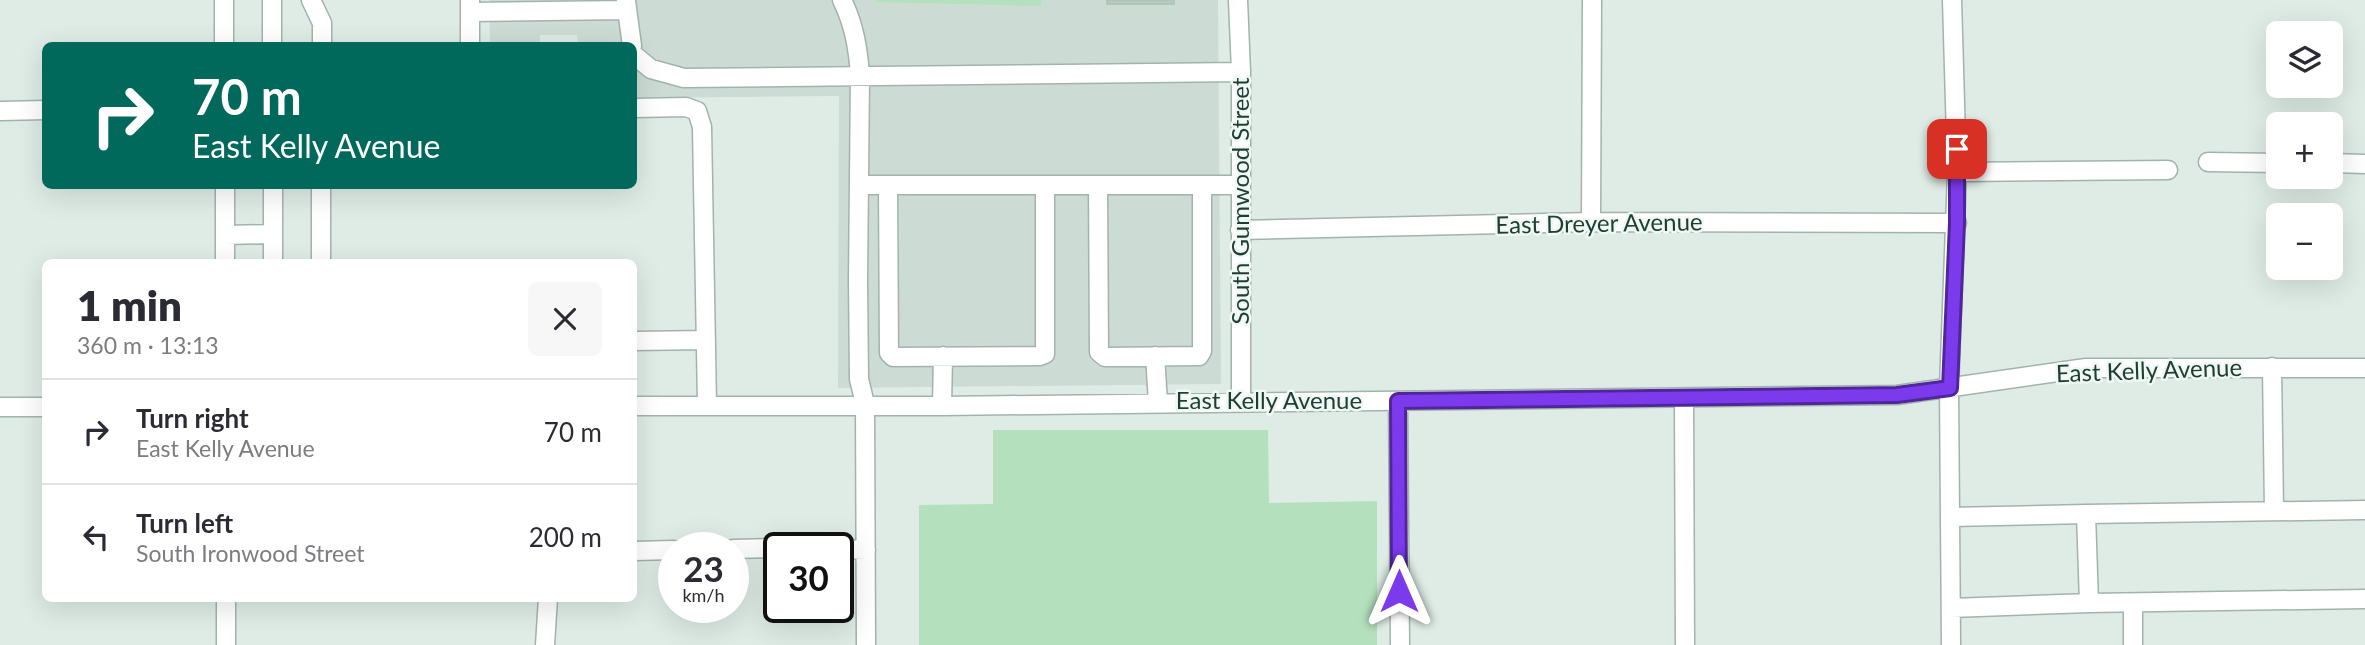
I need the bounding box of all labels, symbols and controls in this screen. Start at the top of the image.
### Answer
map controls [2266,21,2343,280]
button: layers [2266,21,2343,98]
text: 70 m [192,67,302,125]
icon: right [77,70,168,161]
street label: South Gumwood Street [1225,77,1254,325]
button: + [2266,112,2343,189]
pin [1927,119,1987,179]
text: East Kelly Avenue [192,126,440,165]
icon: arrive [1938,130,1976,168]
button: − [2266,203,2343,280]
street label: East Dreyer Avenue [1495,206,1703,239]
text: 1 min [77,280,182,330]
button: close [528,282,602,356]
text: 360 m · 13:13 [77,331,219,359]
street label: East Kelly Avenue [2055,352,2243,387]
street label: East Kelly Avenue [1176,385,1362,414]
text: Turn right [136,402,249,434]
icon: right [77,413,115,451]
text: 70 m [544,416,602,448]
text: East Kelly Avenue [136,434,315,462]
text: Turn left [136,507,233,539]
icon: left [77,518,115,556]
text: 200 m [529,521,602,553]
speed limit sign: 30 [763,532,854,623]
text: South Ironwood Street [136,539,365,567]
text: 23 [683,547,724,589]
position arrow [1362,554,1436,628]
text: km/h [682,584,725,606]

